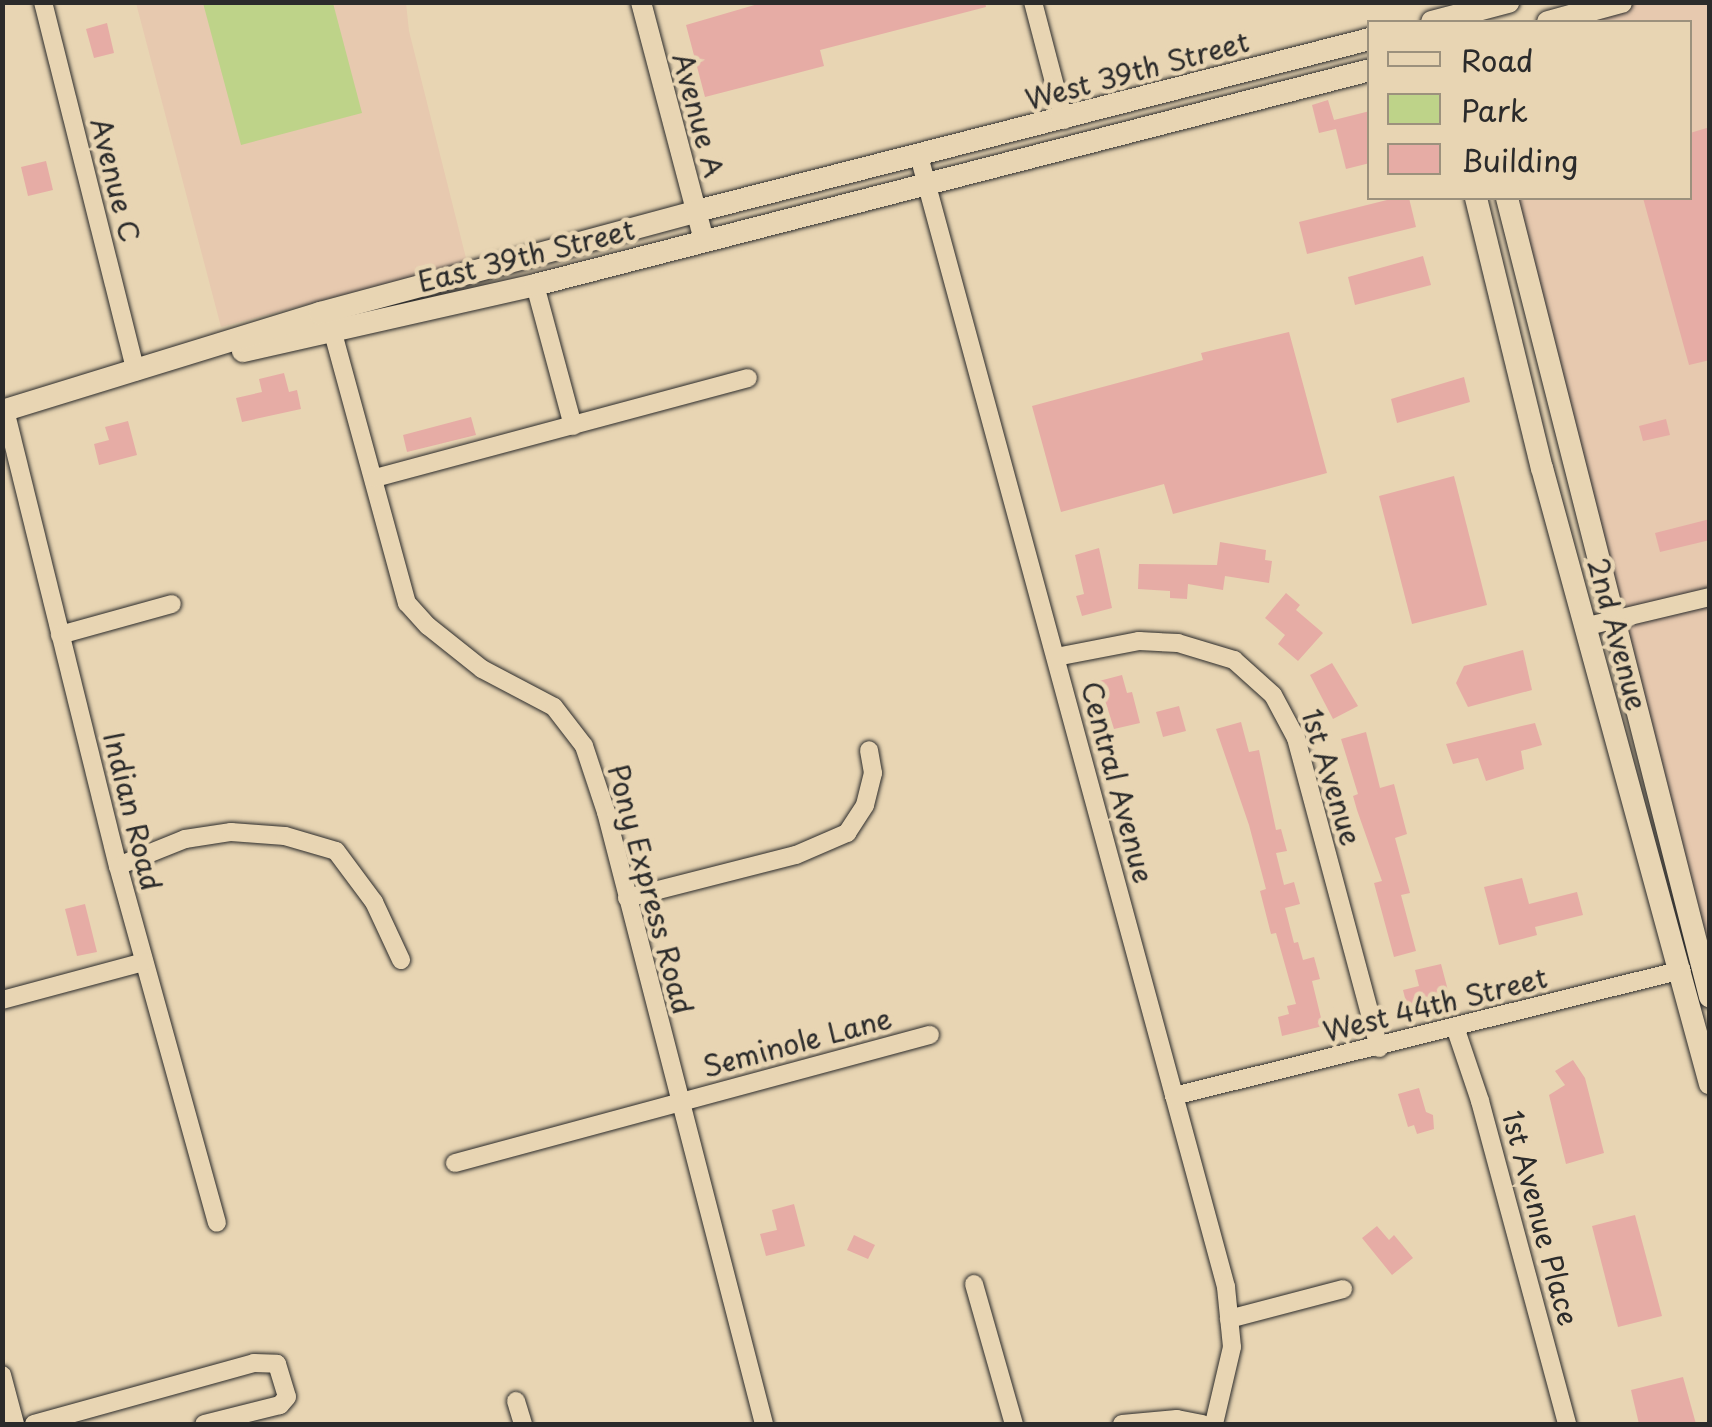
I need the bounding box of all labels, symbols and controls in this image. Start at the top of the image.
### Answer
legend [1367,20,1692,200]
street label: West 39th Street [1022,24,1252,116]
text: Road [1461,37,1534,82]
street label: Avenue A [666,50,732,180]
text: Park [1461,87,1528,132]
street label: Avenue C [84,115,148,245]
text: Building [1461,137,1578,182]
street label: East 39th Street [414,212,638,298]
street label: 2nd Avenue [1581,553,1655,715]
street label: Central Avenue [1075,678,1161,886]
street label: 1st Avenue [1295,704,1369,850]
street label: Indian Road [97,729,169,893]
street label: Pony Express Road [602,762,700,1016]
street label: West 44th Street [1319,960,1551,1048]
street label: Seminole Lane [698,1000,896,1084]
street label: 1st Avenue Place [1496,1106,1586,1330]

